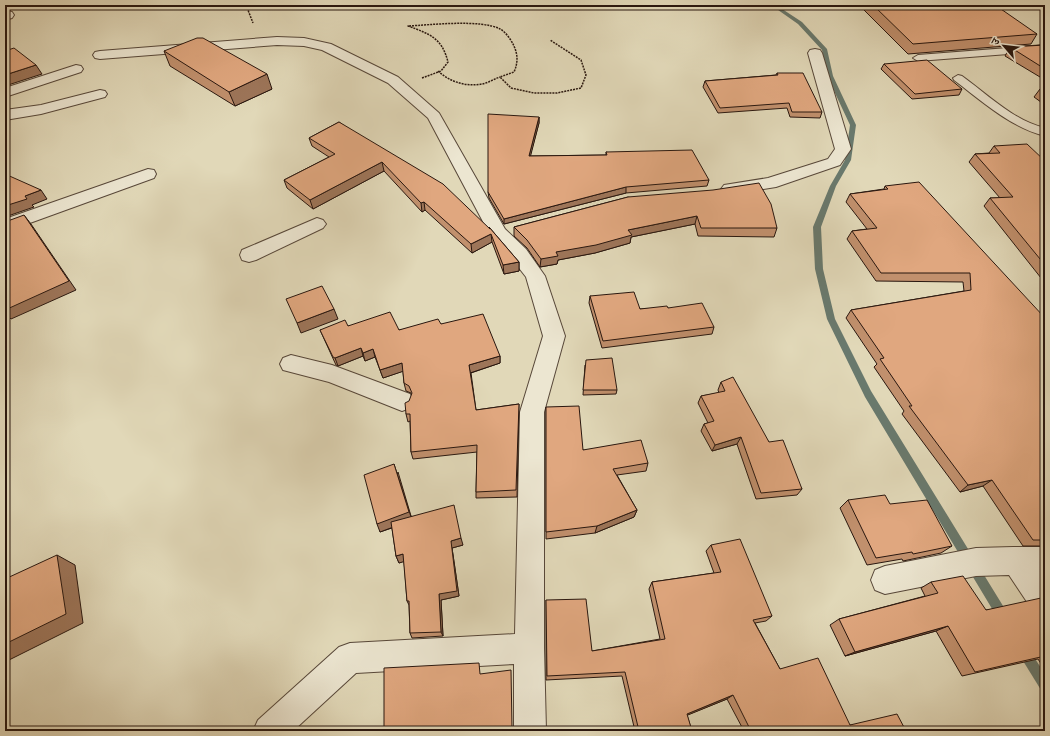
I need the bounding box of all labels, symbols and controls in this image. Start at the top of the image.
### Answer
north arrow [984,26,1024,66]
text: उ [986,34,1004,48]

